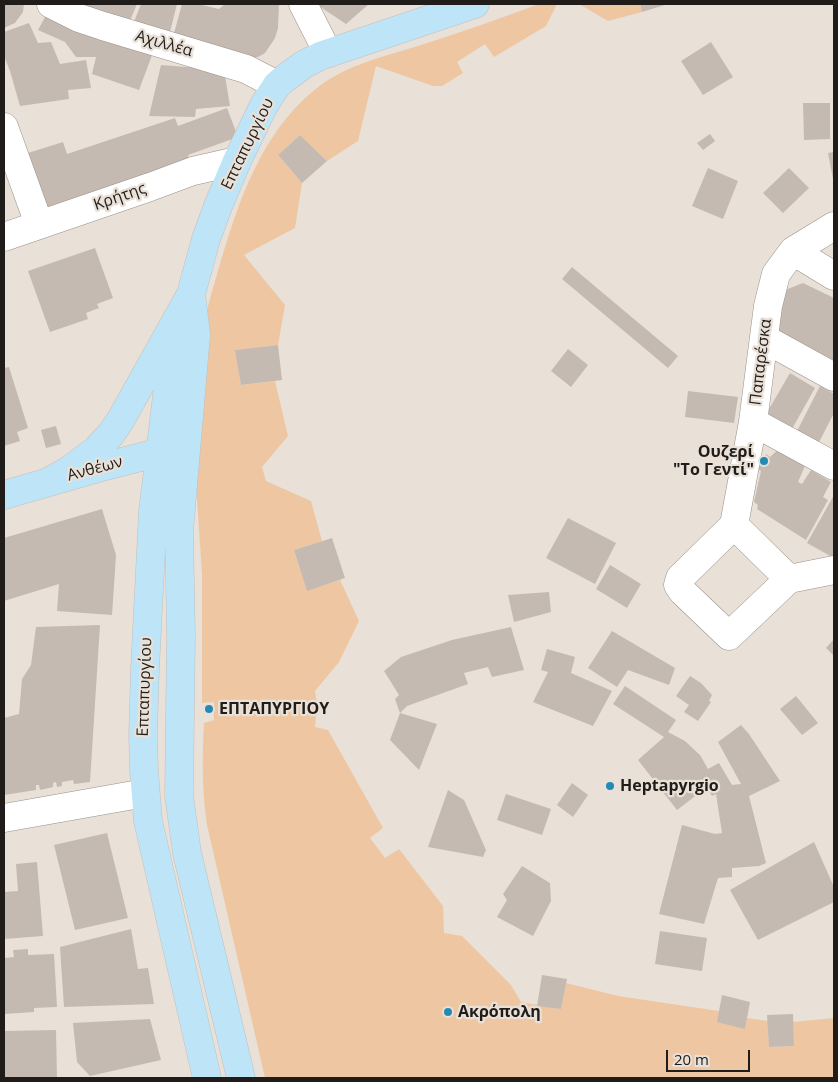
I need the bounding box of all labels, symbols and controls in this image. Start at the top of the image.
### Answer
street label: Αχιλλέα [133,27,195,61]
street label: Επταπυργίου [218,95,278,193]
street label: Κρήτης [91,179,149,215]
street label: Παπαρέσκα [746,318,776,406]
place label: Ουζερί "Το Γεντί" [673,442,754,480]
street label: Ανθέων [65,452,125,486]
marker: Ουζερί "Το Γεντί" [758,455,770,467]
street label: Επταπυργίου [134,637,156,737]
place label: ΕΠΤΑΠΥΡΓΙΟΥ [219,699,329,719]
marker: ΕΠΤΑΠΥΡΓΙΟΥ [203,703,215,715]
place label: Heptapyrgio [620,776,719,796]
marker: Heptapyrgio [604,780,616,792]
place label: Ακρόπολη [458,1002,541,1022]
marker: Ακρόπολη [442,1006,454,1018]
scale bar [668,1040,752,1072]
text: 20 m [674,1049,709,1069]

